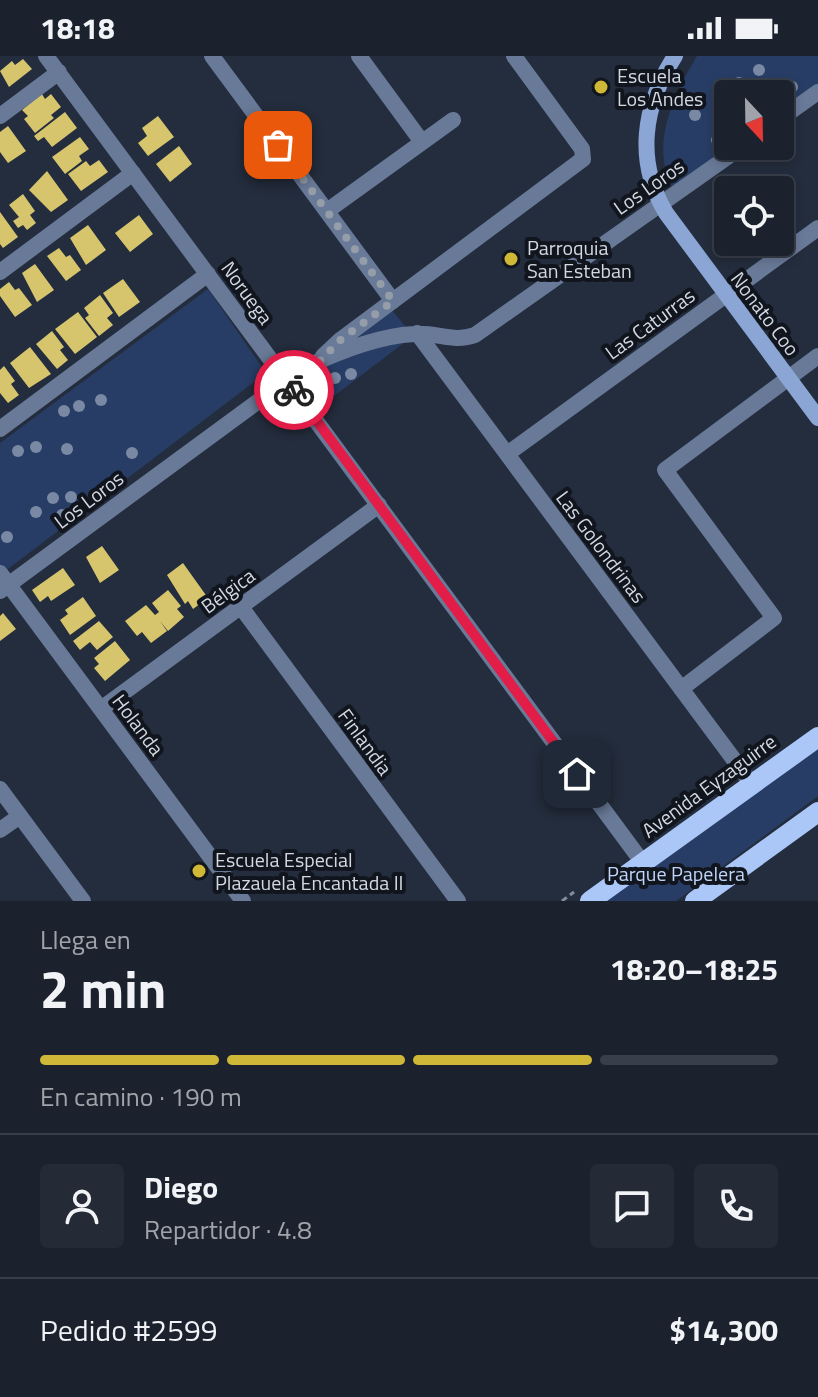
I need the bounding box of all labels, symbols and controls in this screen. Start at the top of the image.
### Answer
text: 18:18 [40,5,115,51]
place label: Escuela Los Andes [617,60,703,114]
marker: Escuela Los Andes [592,78,610,96]
north arrow [714,80,794,160]
map controls [714,80,794,256]
pin [244,111,312,179]
icon: bag [256,123,300,167]
street label: Los Loros [607,151,691,222]
button: locate [714,176,794,256]
place label: Parroquia San Esteban [527,232,632,286]
marker: Parroquia San Esteban [502,250,520,268]
street label: Noruega [214,255,281,331]
street label: Nonato Coo [723,265,807,362]
street label: Las Caturras [598,280,701,367]
courier [254,350,334,430]
icon: bike [272,368,316,412]
street label: Los Loros [47,463,130,536]
street label: Las Golondrinas [549,484,654,610]
street label: Bélgica [194,560,261,621]
street label: Holanda [105,687,172,762]
street label: Finlandia [331,702,400,782]
street label: Avenida Eyzaguirre [635,726,782,845]
pin [543,740,611,808]
icon: home [555,752,599,796]
place label: Escuela Especial Plazauela Encantada II [215,844,403,898]
park label: Parque Papelera [607,858,745,889]
marker: Escuela Especial Plazauela Encantada II [190,862,208,880]
text: Llega en [40,920,131,959]
text: 18:20–18:25 [610,946,778,992]
text: 2 min [40,949,166,1028]
text: En camino · 190 m [40,1077,242,1116]
button: person [40,1164,124,1248]
text: Diego [144,1164,218,1210]
button: chat [590,1164,674,1248]
button: phone [694,1164,778,1248]
text: Repartidor · 4.8 [144,1210,312,1249]
text: Pedido #2599 [40,1307,218,1353]
text: $14,300 [669,1307,778,1353]

